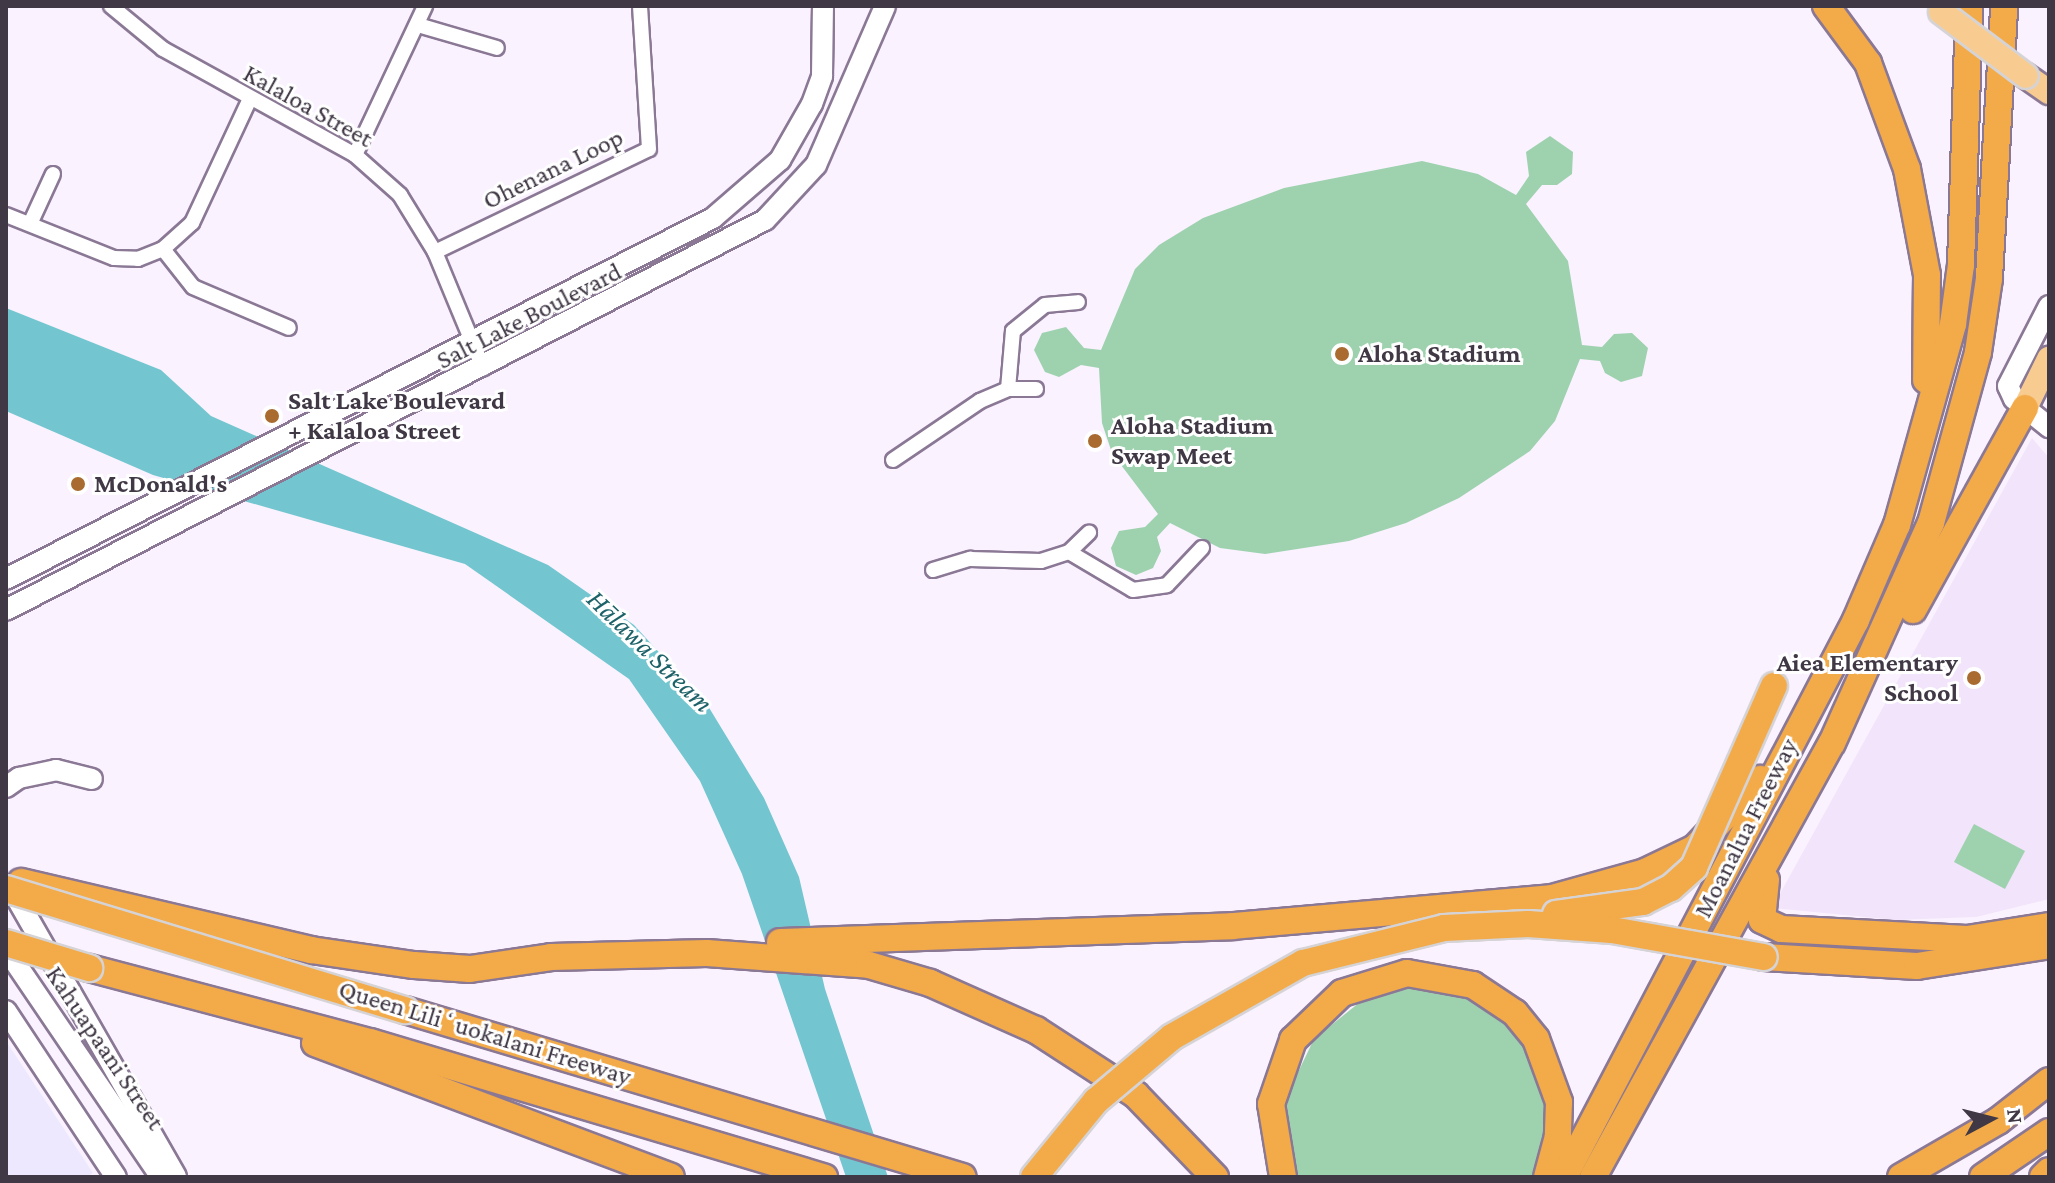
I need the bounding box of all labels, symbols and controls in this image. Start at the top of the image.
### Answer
street label: Kalaloa Street [238,58,378,154]
street label: Ohenana Loop [478,122,628,216]
street label: Salt Lake Boulevard [431,256,627,376]
place label: Aloha Stadium [1358,338,1521,370]
marker: Aloha Stadium [1333,345,1351,363]
place label: Salt Lake Boulevard + Kalaloa Street [288,385,505,446]
marker: Salt Lake Boulevard + Kalaloa Street [263,407,281,425]
place label: Aloha Stadium Swap Meet [1111,410,1274,472]
marker: Aloha Stadium Swap Meet [1086,432,1104,450]
place label: McDonald's [94,468,227,500]
marker: McDonald's [69,475,87,493]
water label: Hālawa Stream [580,582,720,720]
place label: Aiea Elementary School [1777,647,1958,708]
marker: Aiea Elementary School [1965,669,1983,687]
street label: Moanalua Freeway [1687,733,1805,923]
street label: Kahuapaani Street [39,960,171,1136]
street label: Queen Liliʻuokalani Freeway [335,974,635,1092]
north arrow [1951,1079,2031,1159]
text: N [2002,1107,2029,1125]

